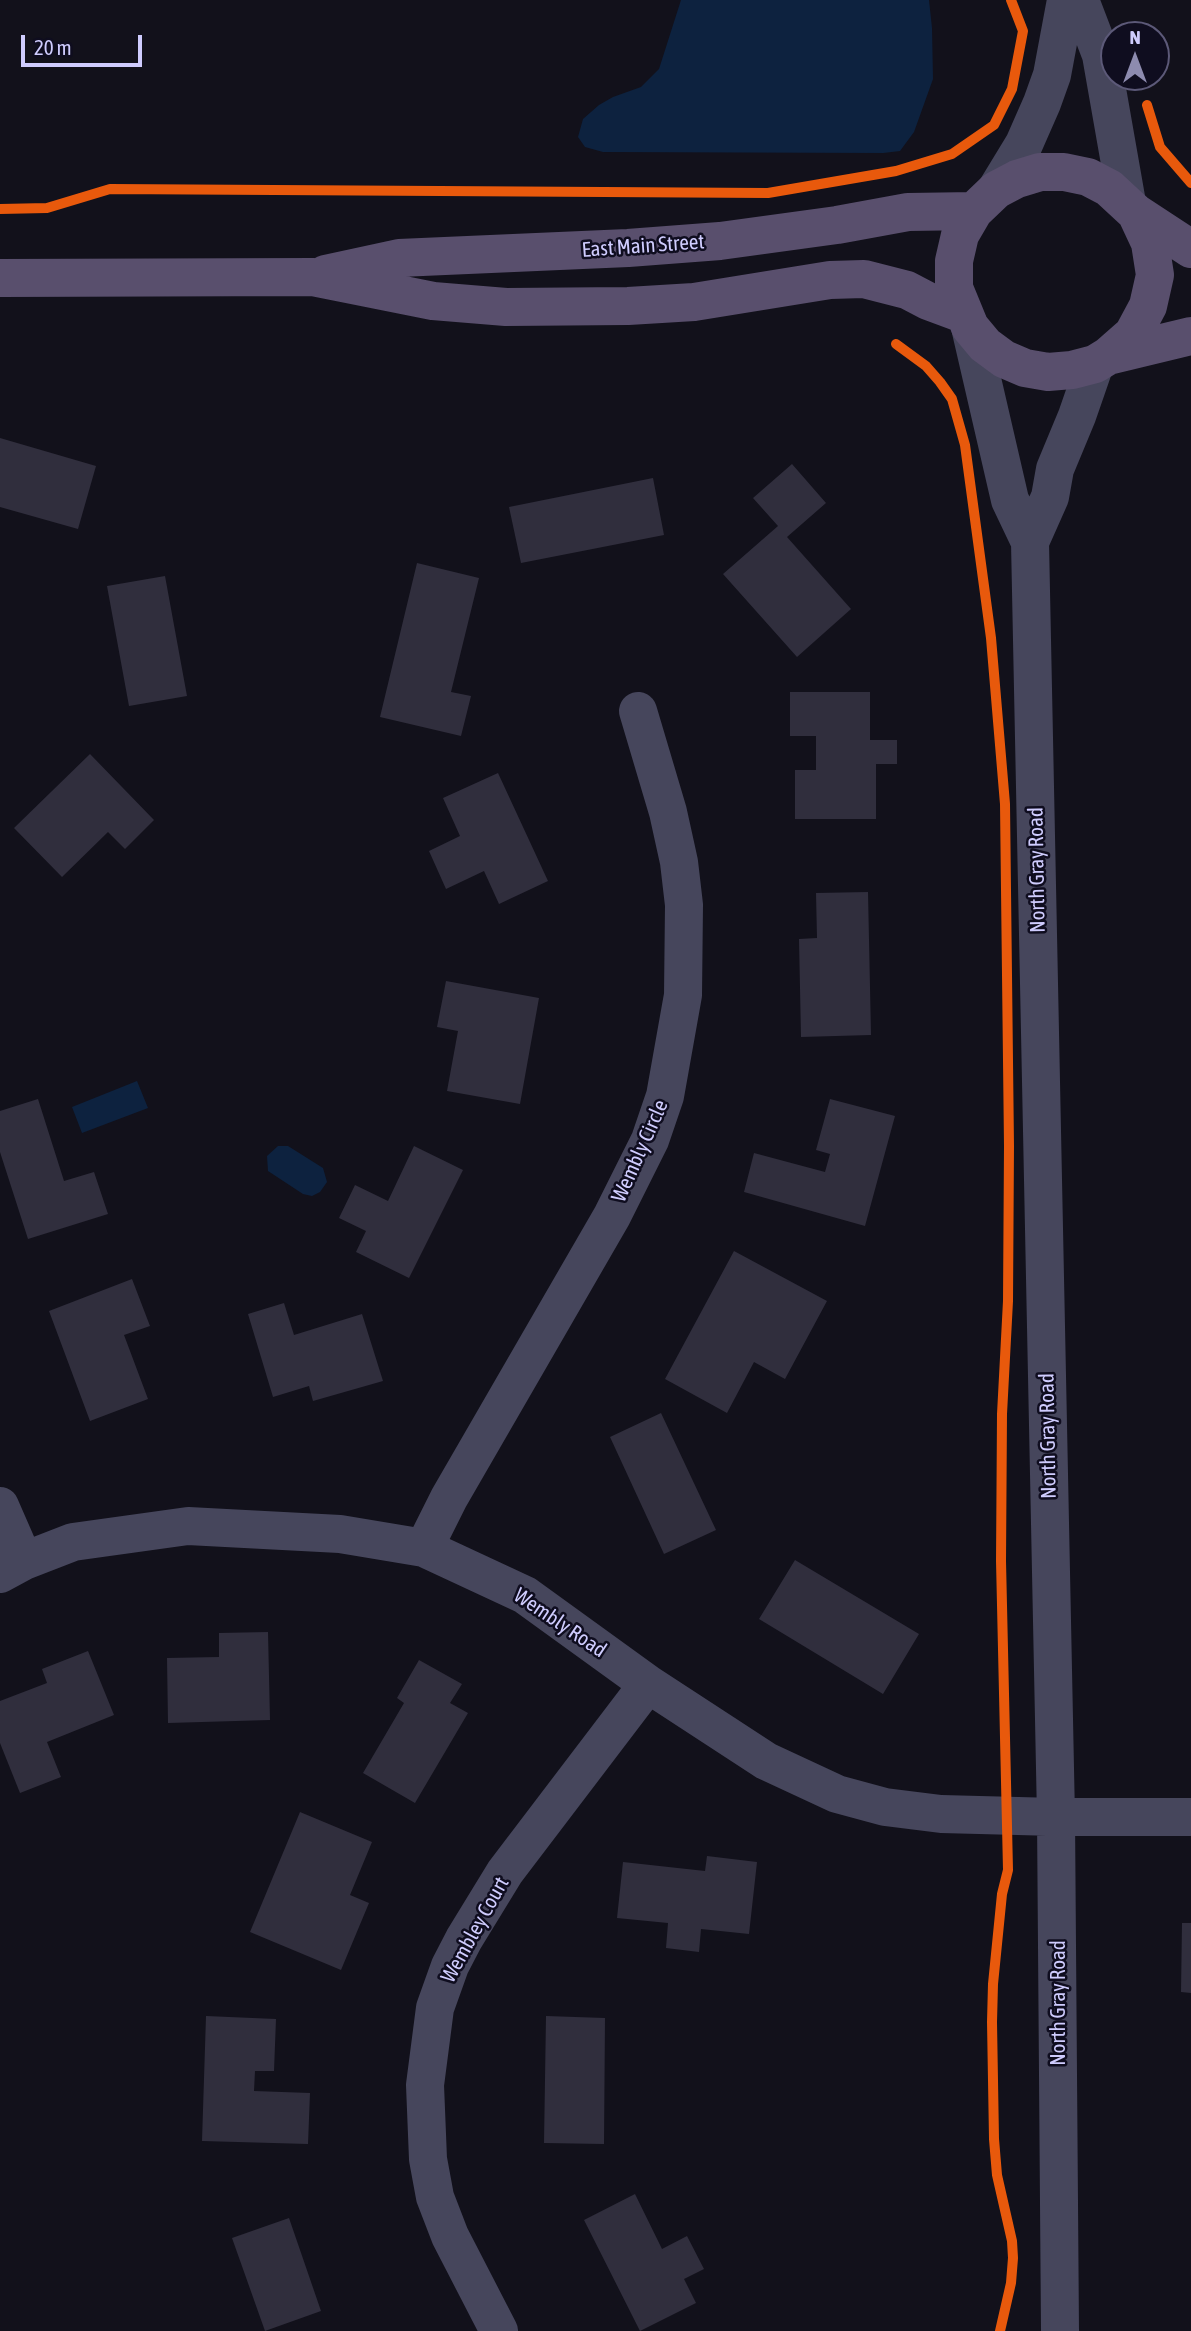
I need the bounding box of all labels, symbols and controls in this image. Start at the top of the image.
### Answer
scale bar [24,21,145,65]
north arrow [1100,21,1170,91]
text: N [1129,26,1141,48]
text: 20 m [34,35,72,59]
street label: East Main Street [581,229,705,263]
street label: North Gray Road [1023,807,1051,933]
street label: Wembly Circle [606,1096,674,1206]
street label: North Gray Road [1034,1373,1062,1499]
street label: Wembly Road [509,1583,611,1663]
street label: Wembley Court [436,1873,514,1987]
street label: North Gray Road [1045,1940,1071,2066]

